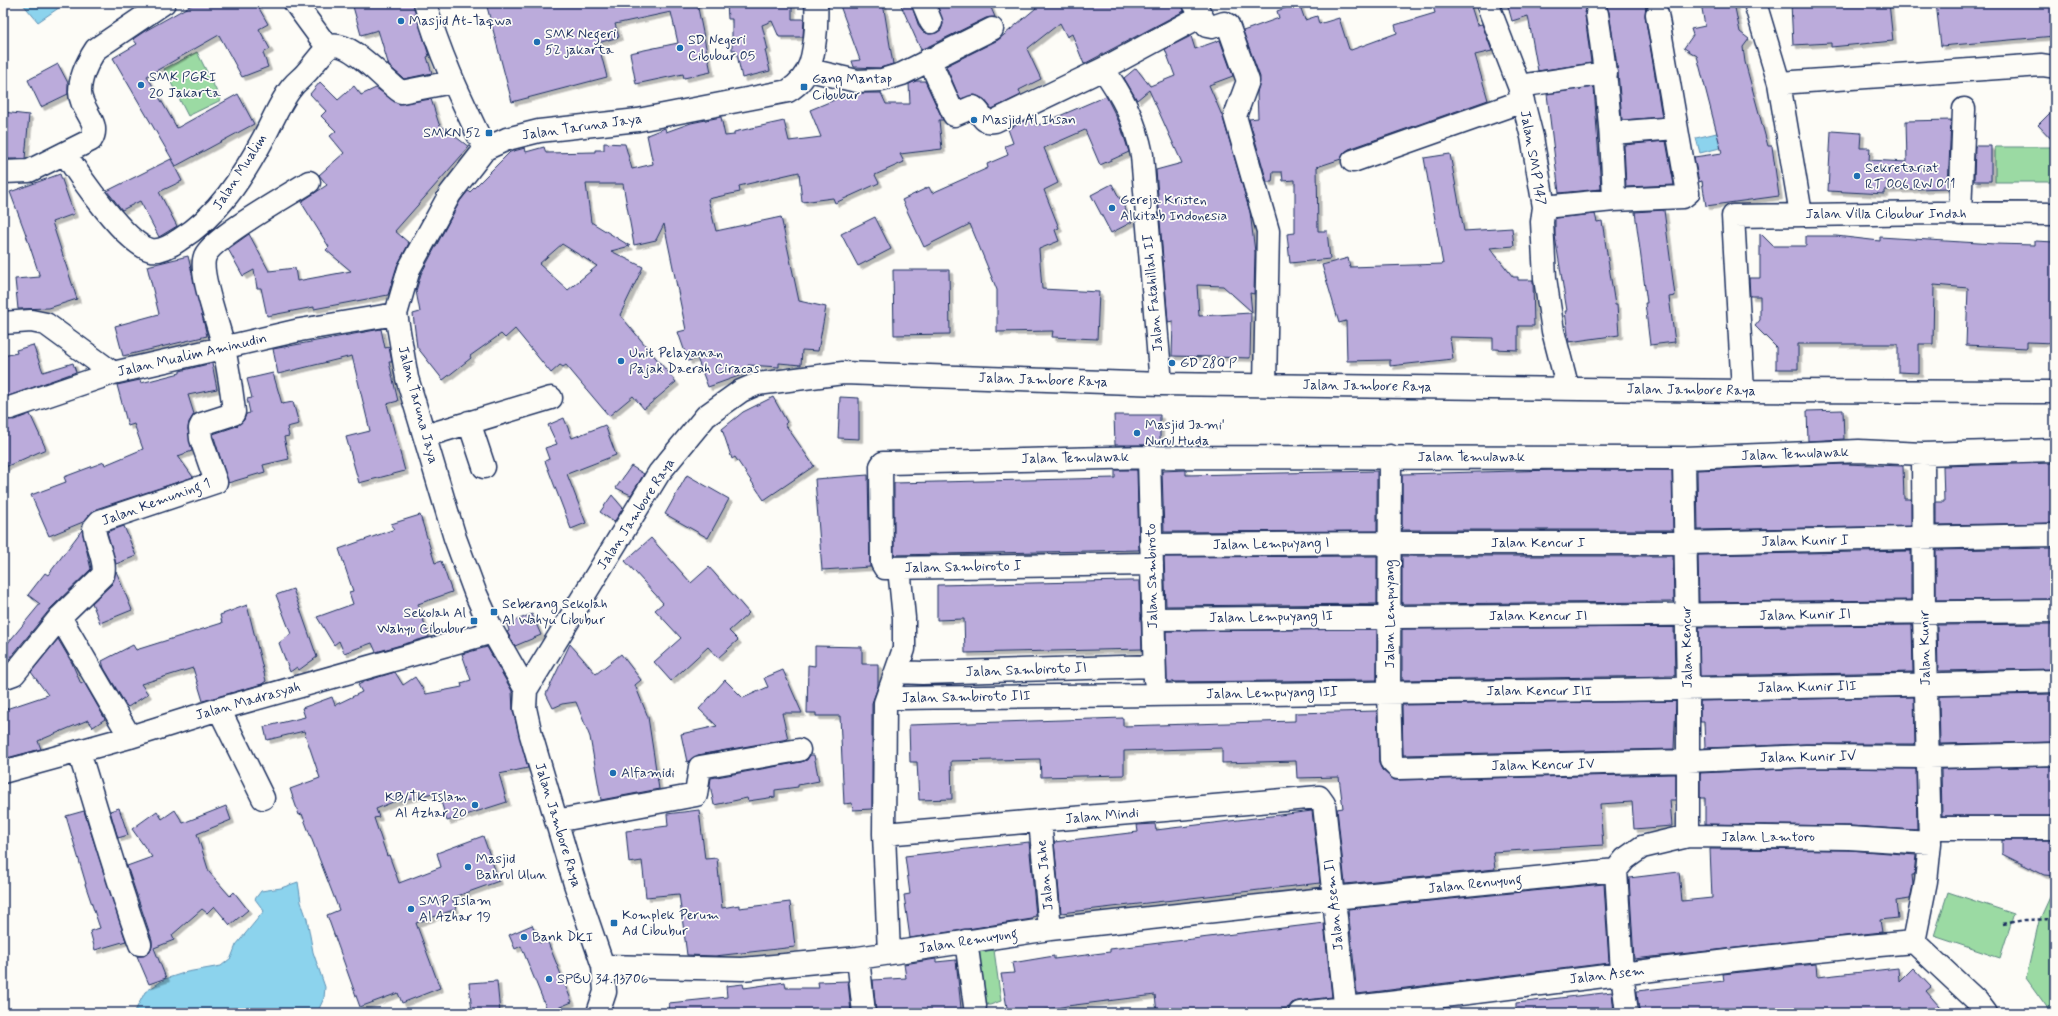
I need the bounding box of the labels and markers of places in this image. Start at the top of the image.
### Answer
place label: Masjid At-Taqwa [409,12,512,30]
marker: Masjid At-Taqwa [396,16,406,26]
place label: SMK Negeri 52 jakarta [545,25,616,59]
place label: SD Negeri Cibubur 05 [688,31,755,65]
marker: SMK Negeri 52 jakarta [532,37,542,47]
marker: SD Negeri Cibubur 05 [675,43,685,53]
place label: SMK PGRI 20 Jakarta [149,68,221,102]
place label: Gang Mantap Cibubur [812,70,892,104]
marker: SMK PGRI 20 Jakarta [136,80,146,90]
marker: Gang Mantap Cibubur [799,82,809,92]
place label: Masjid Al Ihsan [982,111,1076,129]
marker: Masjid Al Ihsan [969,115,979,125]
place label: SMKN 52 [423,124,481,142]
marker: SMKN 52 [484,128,494,138]
place label: Sekretariat RT 006 RW 011 [1865,159,1956,193]
marker: Sekretariat RT 006 RW 011 [1852,171,1862,181]
place label: Gereja Kristen Alkitab Indonesia [1120,191,1228,225]
marker: Gereja Kristen Alkitab Indonesia [1107,203,1117,213]
place label: Unit Pelayanan Pajak Daerah Ciracas [629,344,759,378]
place label: GD 280 P [1180,354,1238,372]
marker: Unit Pelayanan Pajak Daerah Ciracas [616,356,626,366]
marker: GD 280 P [1167,358,1177,368]
place label: Masjid Jami' Nurul Huda [1145,416,1225,450]
marker: Masjid Jami' Nurul Huda [1132,428,1142,438]
place label: Seberang Sekolah Al Wahyu Cibubur [502,595,608,629]
place label: Sekolah Al Wahyu Cibubur [377,604,466,638]
marker: Seberang Sekolah Al Wahyu Cibubur [489,607,499,617]
marker: Sekolah Al Wahyu Cibubur [469,616,479,626]
place label: Alfamidi [621,764,675,782]
marker: Alfamidi [608,768,618,778]
place label: KB/TK Islam Al Azhar 20 [385,788,467,822]
marker: KB/TK Islam Al Azhar 20 [470,800,480,810]
place label: Masjid Bahrul Ulun [476,850,547,884]
marker: Masjid Bahrul Ulun [463,862,473,872]
place label: SMP Islam Al Azhar 19 [419,892,491,926]
marker: SMP Islam Al Azhar 19 [406,904,416,914]
place label: Komplek Perum Ad Cibubur [622,906,719,940]
marker: Komplek Perum Ad Cibubur [609,918,619,928]
place label: Bank DKI [532,928,593,946]
marker: Bank DKI [519,932,529,942]
place label: SPBU 34.13706 [557,970,649,988]
marker: SPBU 34.13706 [544,974,554,984]

